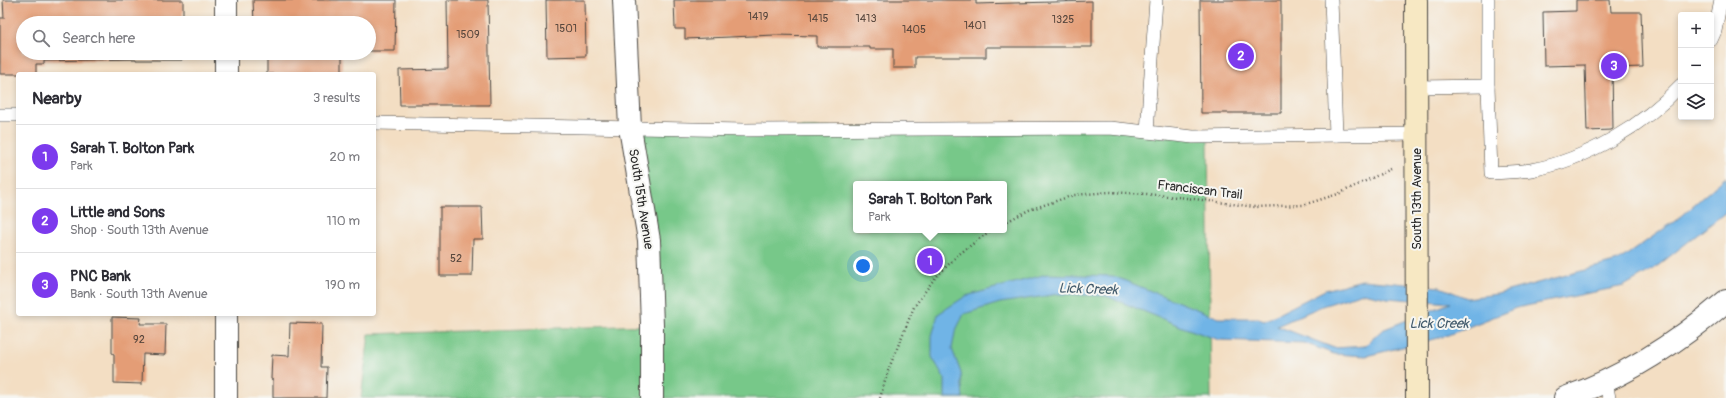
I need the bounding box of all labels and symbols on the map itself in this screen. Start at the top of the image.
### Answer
house number: 1419 [748,10,769,23]
house number: 1415 [808,12,829,25]
house number: 1413 [855,12,877,25]
house number: 1325 [1052,13,1074,26]
house number: 1401 [964,19,986,32]
house number: 1501 [555,22,577,35]
house number: 1405 [902,23,926,36]
house number: 1509 [456,28,480,41]
pin: 2 [1228,41,1254,71]
pin: 3 [1601,51,1627,81]
street label: South 15th Avenue [625,148,657,251]
street label: South 13th Avenue [1409,148,1425,250]
street label: Franciscan Trail [1157,177,1243,203]
pin: 1 [917,246,943,276]
house number: 52 [450,252,462,265]
your location [853,256,873,276]
water label: Lick Creek [1058,279,1119,299]
water label: Lick Creek [1409,315,1470,332]
house number: 92 [133,333,145,346]

